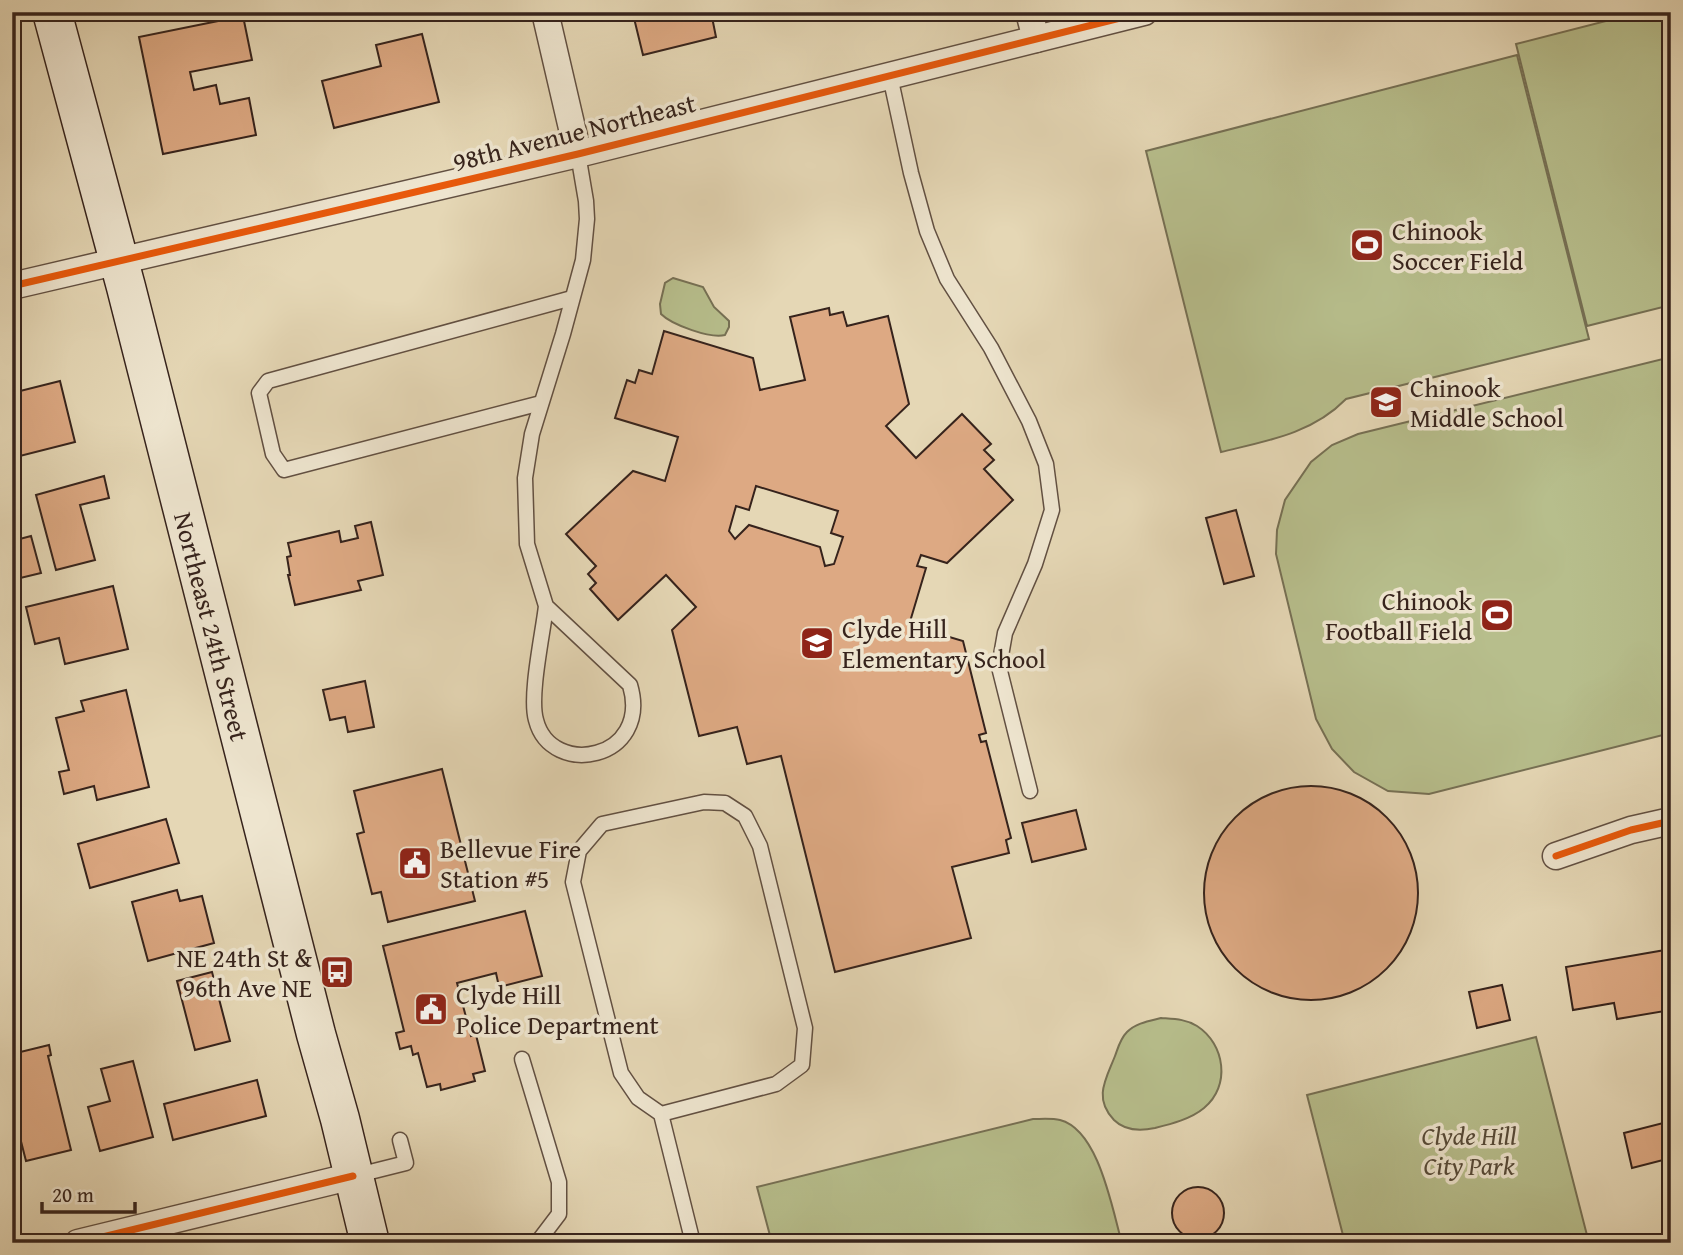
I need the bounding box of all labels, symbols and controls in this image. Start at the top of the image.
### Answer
street label: 98th Avenue Northeast [449,83,699,181]
place label: Chinook Soccer Field [1392,211,1523,280]
sports icon: Chinook Soccer Field [1348,226,1386,264]
place label: Chinook Middle School [1410,368,1564,437]
school or university icon: Chinook Middle School [1367,383,1405,421]
street label: Northeast 24th Street [164,508,260,745]
place label: Chinook Football Field [1325,581,1473,650]
sports icon: Chinook Football Field [1478,596,1516,634]
place label: Clyde Hill Elementary School [842,609,1046,678]
school or university icon: Clyde Hill Elementary School [798,624,836,662]
place label: Bellevue Fire Station #5 [440,829,581,898]
public building icon: Bellevue Fire Station #5 [396,844,434,882]
place label: NE 24th St & 96th Ave NE [176,938,312,1007]
bus stop icon: NE 24th St & 96th Ave NE [318,953,356,991]
place label: Clyde Hill Police Department [456,975,659,1044]
public building icon: Clyde Hill Police Department [412,990,450,1028]
park label: Clyde Hill City Park [1422,1116,1516,1185]
scale bar [42,1171,135,1215]
text: 20 m [52,1179,94,1210]

